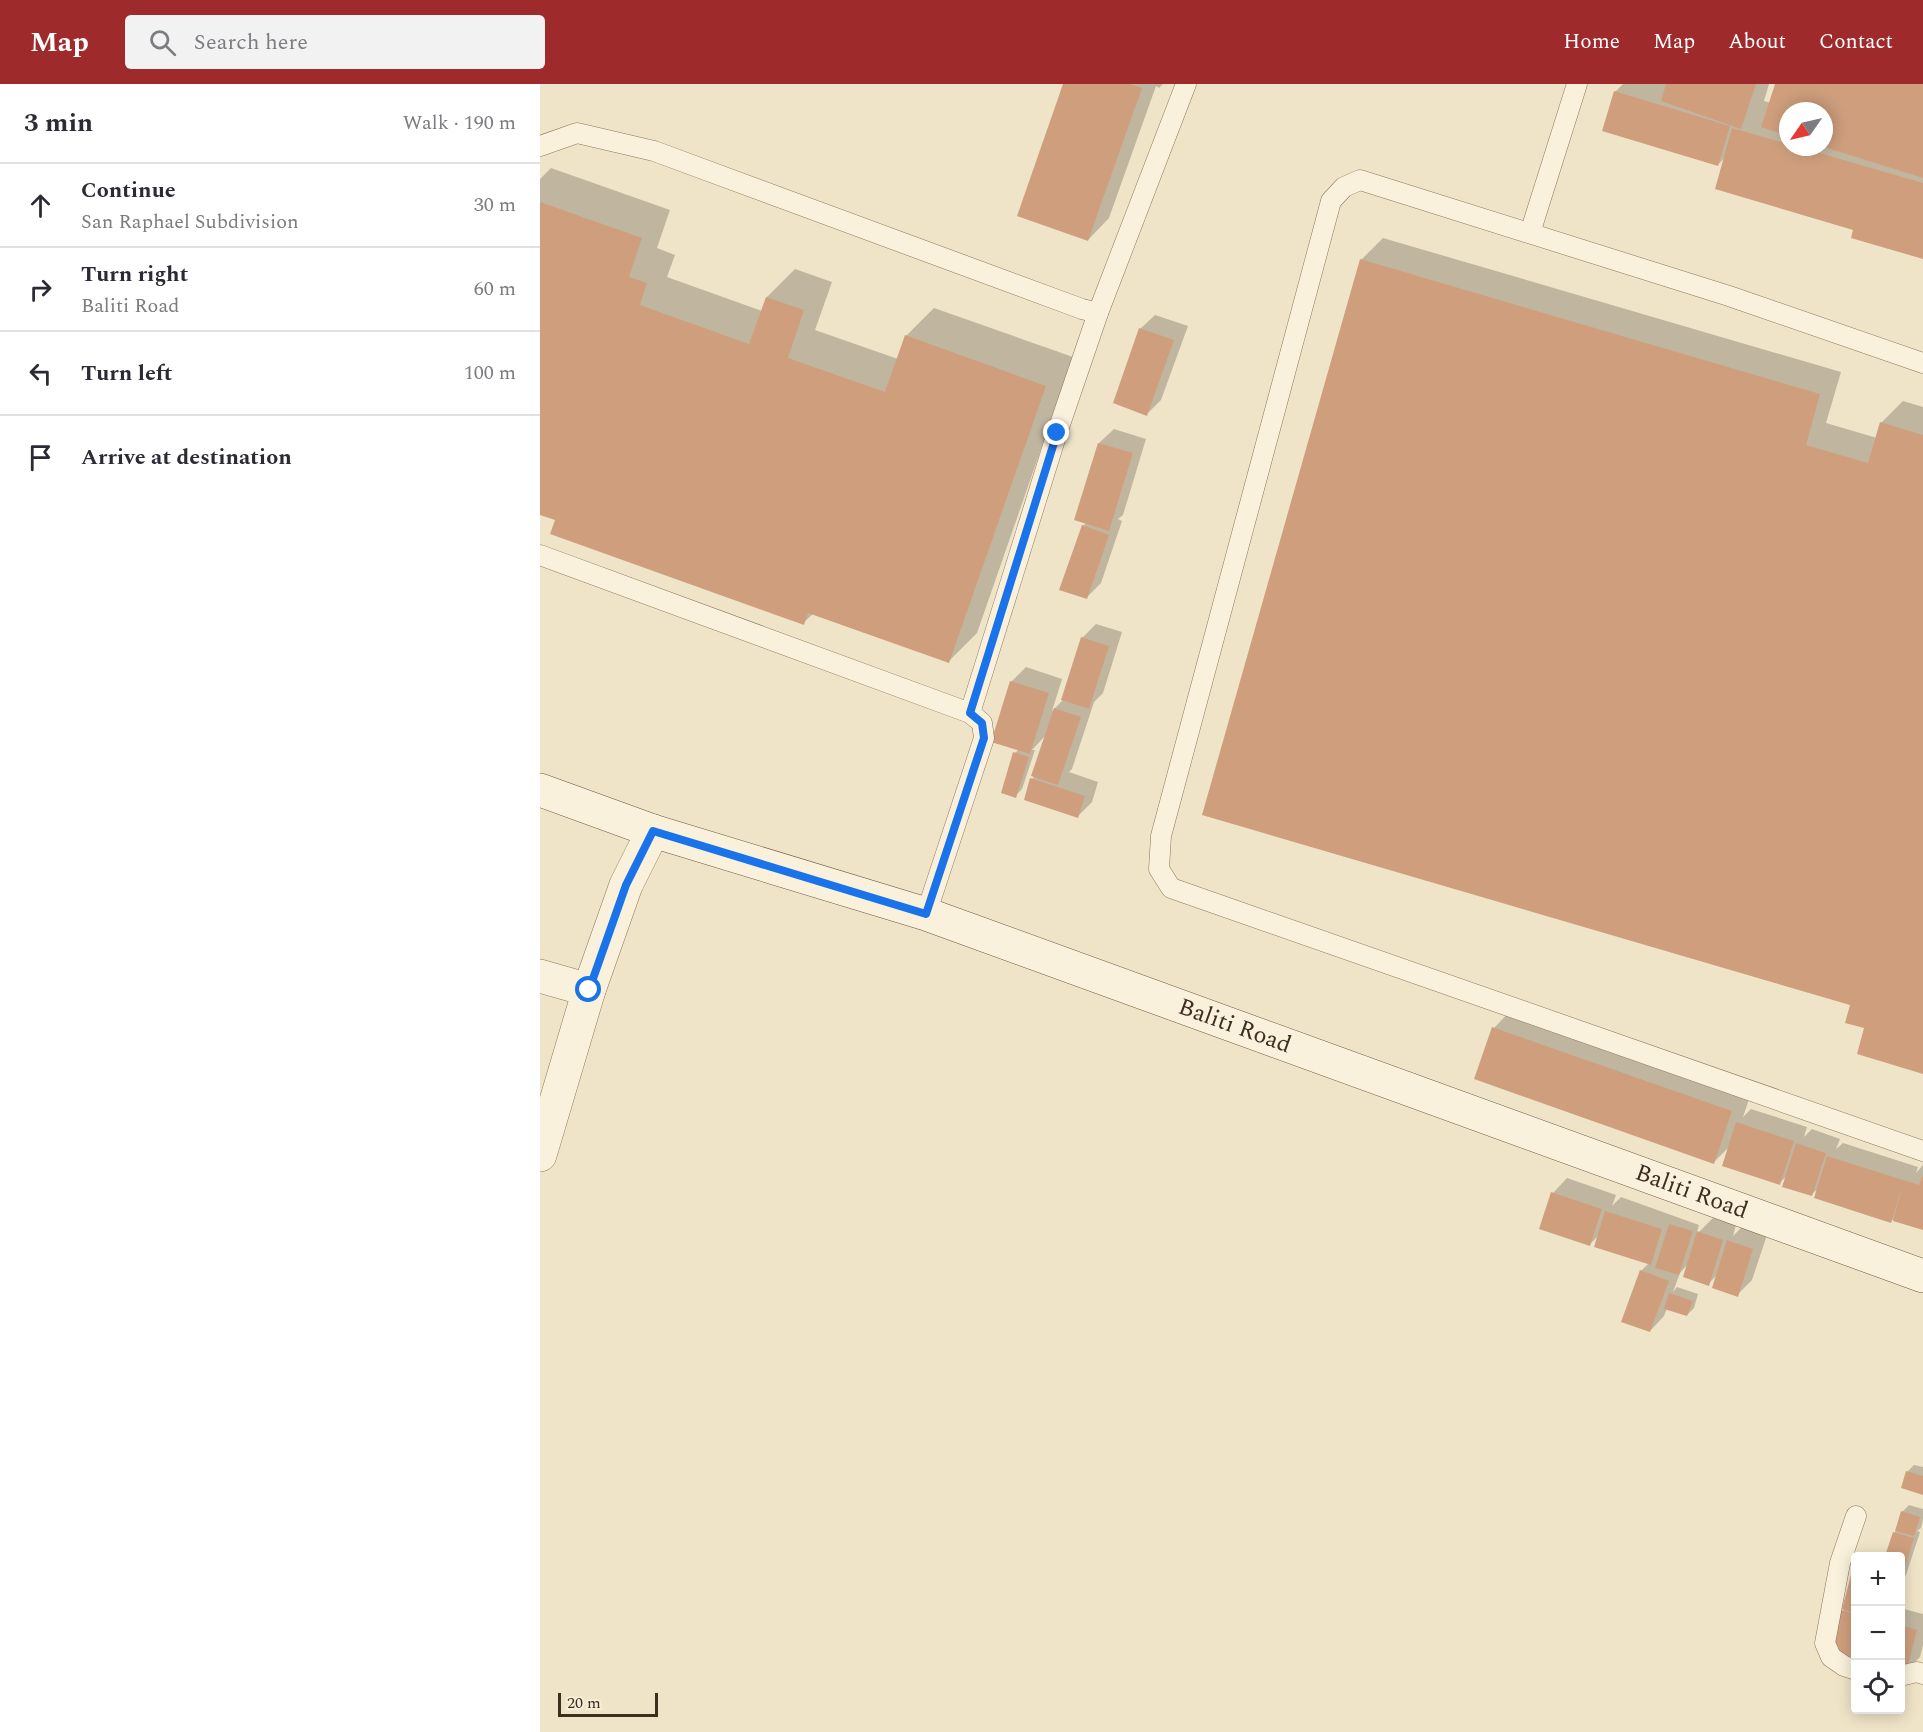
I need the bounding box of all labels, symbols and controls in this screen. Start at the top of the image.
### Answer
search box [125,15,545,69]
text: Map [30,21,89,64]
icon: search [146,26,179,59]
text: Search here [194,26,308,59]
text: Home [1563,26,1620,58]
text: Map [1653,26,1695,58]
text: About [1728,26,1786,58]
text: Contact [1819,26,1893,58]
north arrow [1779,102,1833,156]
text: 3 min [24,103,93,143]
text: Walk · 190 m [403,108,516,138]
text: Continue [81,174,176,207]
icon: ahead [24,189,57,222]
text: 30 m [474,190,516,220]
text: San Raphael Subdivision [81,207,299,237]
text: Turn right [81,258,188,291]
icon: right [24,273,57,306]
text: 60 m [474,274,516,304]
text: Baliti Road [81,291,179,321]
icon: left [24,357,57,390]
text: Turn left [81,357,173,390]
text: 100 m [464,358,516,388]
route end [1043,419,1069,445]
icon: arrive [24,441,57,474]
text: Arrive at destination [81,441,292,474]
route start [575,976,601,1002]
street label: Baliti Road [1173,989,1296,1063]
street label: Baliti Road [1630,1155,1753,1229]
map controls [1851,1552,1905,1714]
button: + [1851,1552,1905,1606]
button: − [1851,1606,1905,1660]
button: locate [1851,1660,1905,1714]
scale bar [558,1690,658,1718]
text: 20 m [567,1691,601,1715]

